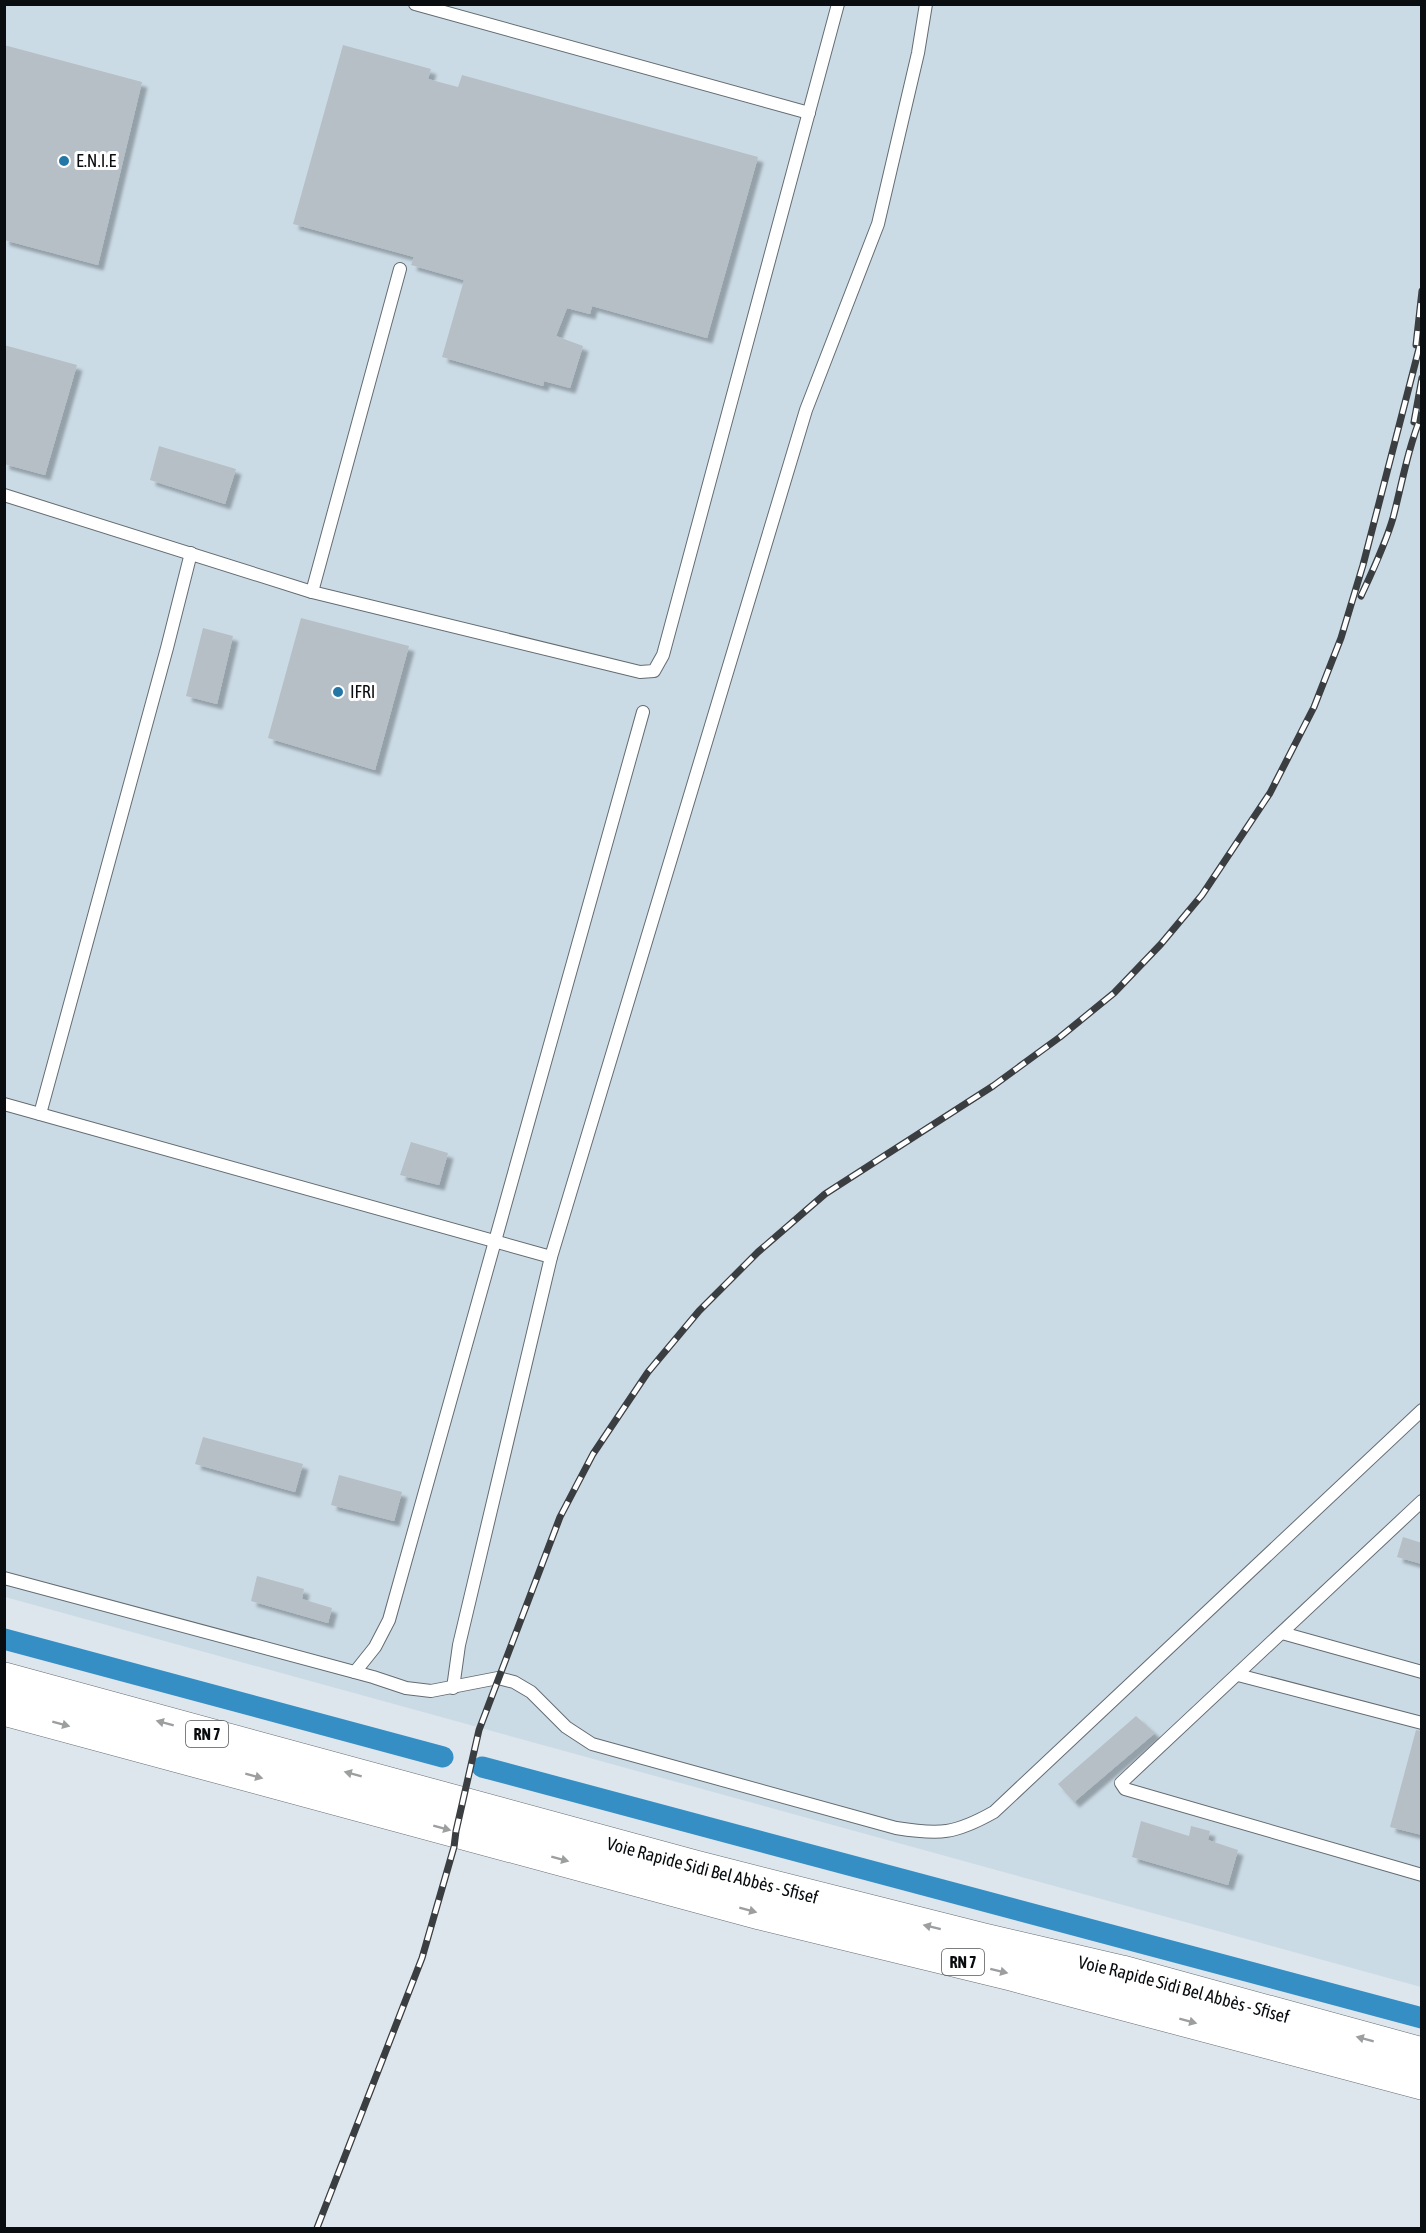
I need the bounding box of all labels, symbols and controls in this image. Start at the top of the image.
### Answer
place label: E.N.I.E [76,150,116,171]
marker: E.N.I.E [57,154,71,168]
place label: IFRI [350,681,375,702]
marker: IFRI [331,685,345,699]
one-way arrow [155,1717,174,1727]
one-way arrow [52,1720,70,1729]
road number: RN 7 [186,1721,228,1747]
one-way arrow [344,1768,362,1778]
one-way arrow [245,1772,263,1781]
one-way arrow [432,1823,451,1833]
street label: Voie Rapide Sidi Bel Abbès - Sfisef [605,1832,821,1908]
one-way arrow [551,1855,569,1864]
one-way arrow [739,1906,757,1915]
one-way arrow [923,1922,941,1932]
road number: RN 7 [942,1949,984,1975]
street label: Voie Rapide Sidi Bel Abbès - Sfisef [1076,1951,1292,2027]
one-way arrow [990,1967,1008,1977]
one-way arrow [1178,2016,1197,2026]
one-way arrow [1356,2033,1374,2043]

